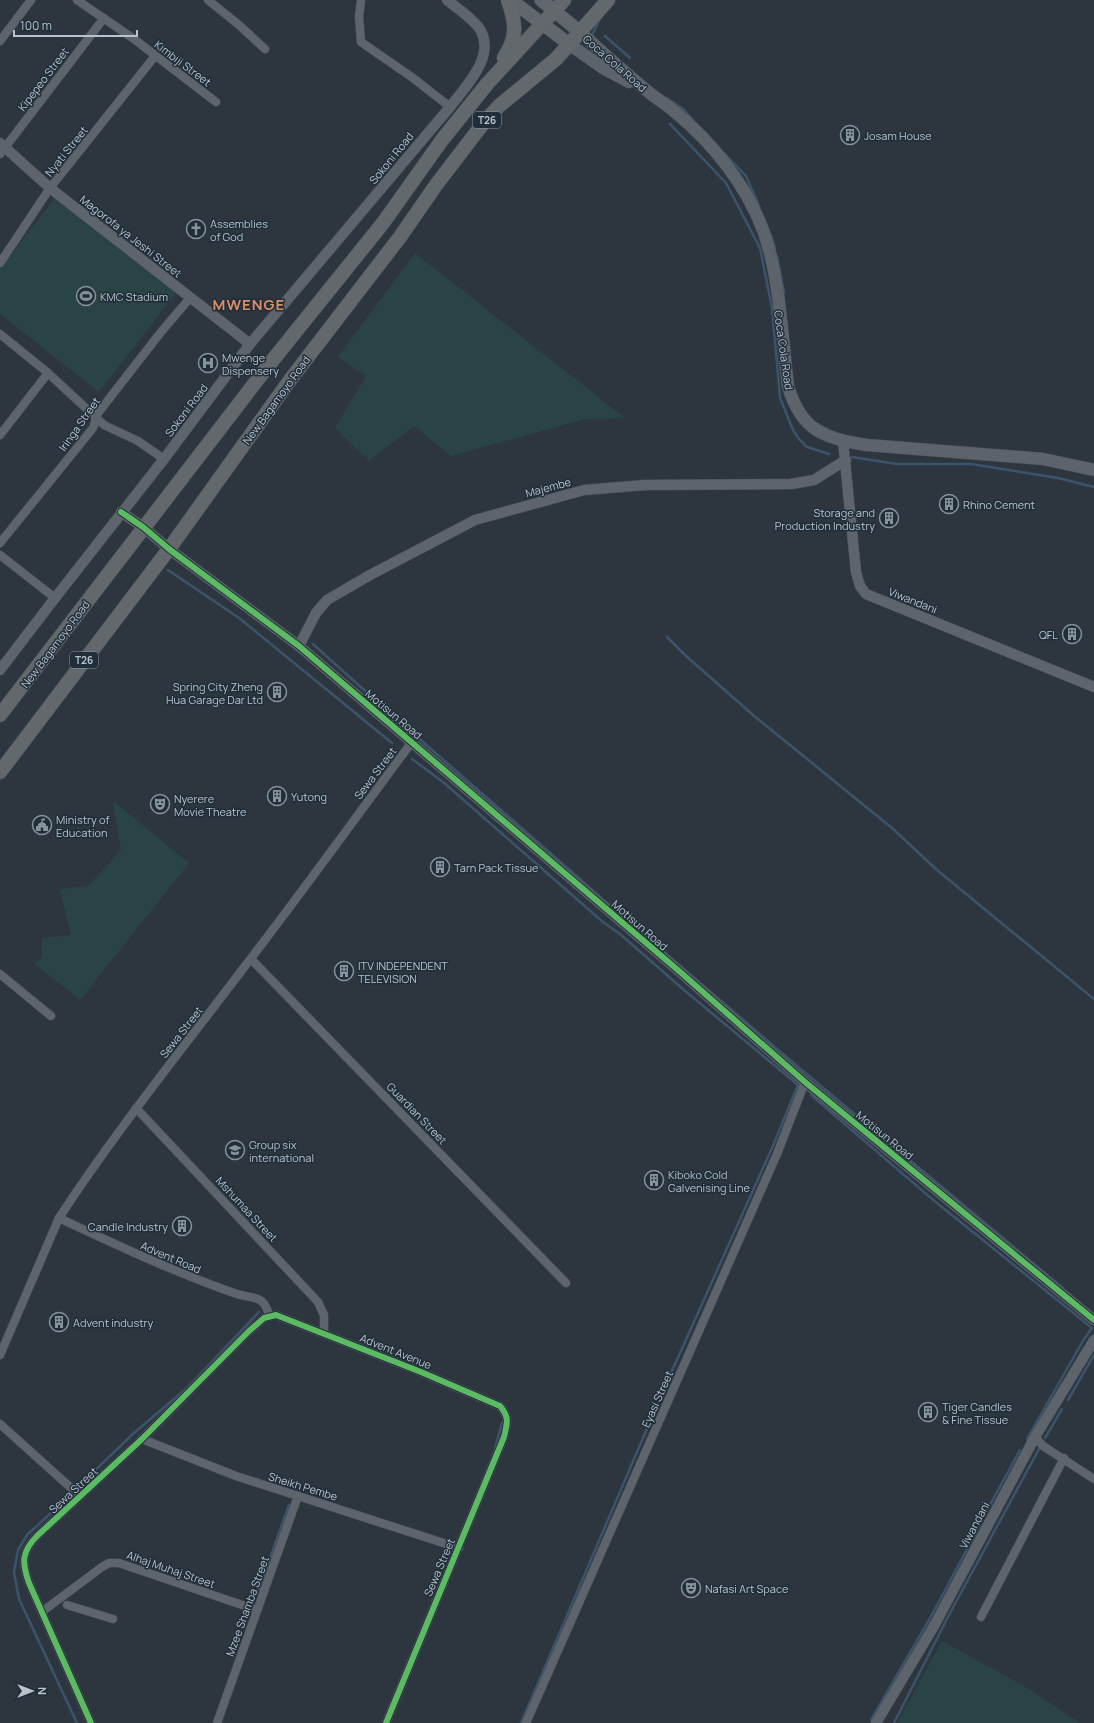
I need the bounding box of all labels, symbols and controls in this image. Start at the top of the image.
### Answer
scale bar [14,12,137,38]
text: 100 m [20,17,52,34]
street label: Coca Cola Road [580,31,650,95]
street label: Kimbiji Street [152,37,214,89]
street label: Kipepeo Street [14,44,72,114]
road number: T26 [473,112,501,128]
street label: Nyati Street [41,123,91,179]
building icon: Josam House [839,124,861,146]
place label: Josam House [864,128,932,143]
street label: Sokoni Road [366,129,416,187]
street label: Magorofa ya Jeshi Street [77,191,185,281]
place label: Assemblies of God [210,216,268,244]
church icon: Assemblies of God [185,218,207,240]
sports icon: KMC Stadium [75,285,97,307]
place label: KMC Stadium [100,289,168,304]
district label: MWENGE [213,294,285,315]
street label: Coca Cola Road [771,309,797,391]
place label: Mwenge Dispensery [222,350,279,378]
hospital icon: Mwenge Dispensery [197,352,219,374]
street label: New Bagamoyo Road [239,353,313,447]
street label: Sokoni Road [161,381,211,439]
street label: Iringa Street [55,394,103,454]
street label: Majembe [524,474,573,500]
building icon: Rhino Cement [938,493,960,515]
place label: Rhino Cement [963,497,1035,512]
place label: Storage and Production Industry [775,505,875,533]
building icon: Storage and Production Industry [878,507,900,529]
street label: Viwandani [886,583,940,617]
street label: New Bagamoyo Road [17,597,93,691]
building icon: QFL [1061,623,1083,645]
place label: QFL [1039,627,1058,642]
road number: T26 [70,652,98,668]
place label: Spring City Zheng Hua Garage Dar Ltd [166,679,263,707]
building icon: Spring City Zheng Hua Garage Dar Ltd [266,681,288,703]
street label: Motisun Road [362,686,426,742]
street label: Sewa Street [350,744,400,802]
building icon: Yutong [266,785,288,807]
place label: Yutong [291,789,327,804]
place label: Nyerere Movie Theatre [174,791,247,819]
theatre icon: Nyerere Movie Theatre [149,793,171,815]
place label: Ministry of Education [56,812,109,840]
public building icon: Ministry of Education [31,814,53,836]
building icon: Tarn Pack Tissue [429,856,451,878]
place label: Tarn Pack Tissue [454,860,539,875]
street label: Motisun Road [609,896,671,954]
place label: ITV INDEPENDENT TELEVISION [358,958,448,986]
building icon: ITV INDEPENDENT TELEVISION [333,960,355,982]
street label: Sewa Street [156,1003,206,1061]
street label: Guardian Street [384,1079,450,1147]
street label: Motisun Road [853,1107,917,1163]
place label: Group six international [249,1137,314,1165]
school or university icon: Group six international [224,1139,246,1161]
place label: Kiboko Cold Galvenising Line [668,1167,750,1195]
building icon: Kiboko Cold Galvenising Line [643,1169,665,1191]
street label: Mshumaa Street [213,1173,281,1245]
building icon: Candle Industry [171,1215,193,1237]
place label: Candle Industry [88,1219,168,1234]
street label: Advent Road [138,1238,204,1276]
building icon: Advent industry [48,1311,70,1333]
place label: Advent industry [73,1315,153,1330]
street label: Advent Avenue [358,1330,435,1372]
street label: Eyasi Street [638,1368,676,1430]
place label: Tiger Candles & Fine Tissue [942,1399,1012,1427]
building icon: Tiger Candles & Fine Tissue [917,1401,939,1423]
street label: Sewa Street [45,1463,101,1517]
street label: Sheikh Pembe [267,1468,340,1504]
street label: Viwandani [955,1499,993,1551]
street label: Sewa Street [420,1536,458,1598]
street label: Alhaj Muhaj Street [125,1547,217,1591]
street label: Mzee Shamba Street [222,1554,272,1658]
theatre icon: Nafasi Art Space [680,1577,702,1599]
place label: Nafasi Art Space [705,1581,789,1596]
north arrow [12,1671,52,1711]
text: N [35,1687,50,1695]

